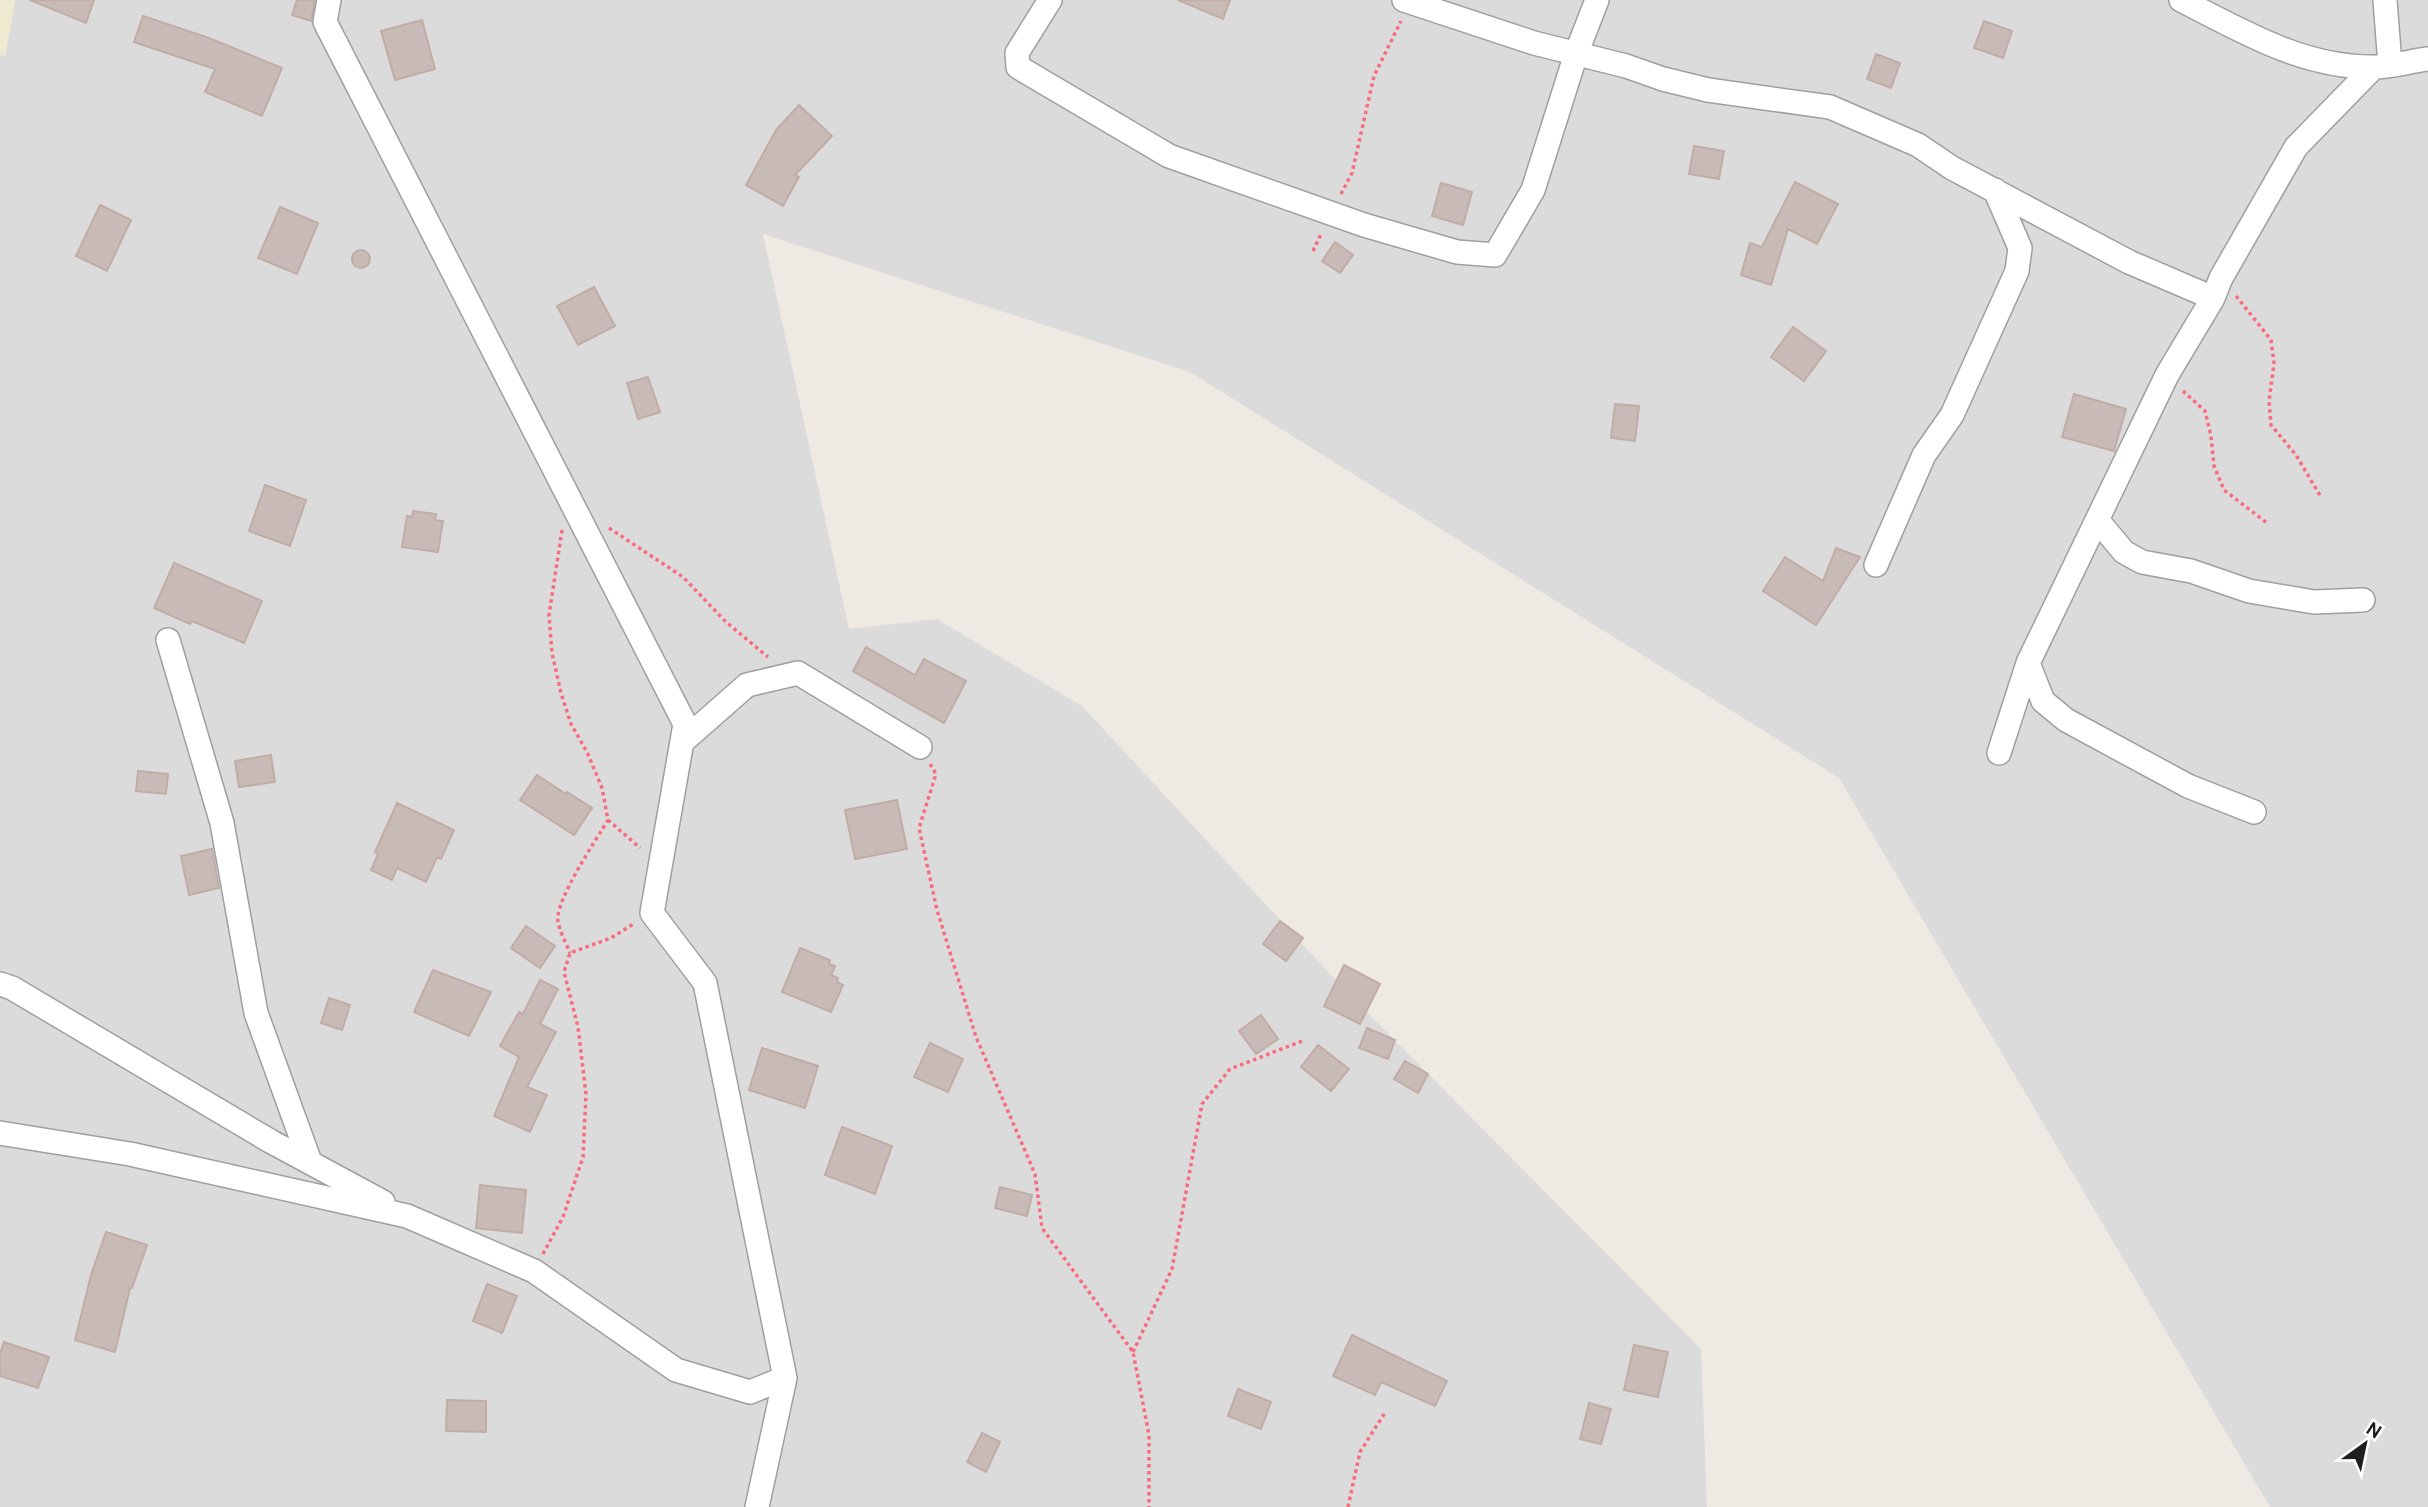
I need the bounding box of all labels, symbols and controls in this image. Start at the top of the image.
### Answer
north arrow [2330,1409,2400,1479]
text: N [2362,1417,2386,1443]

